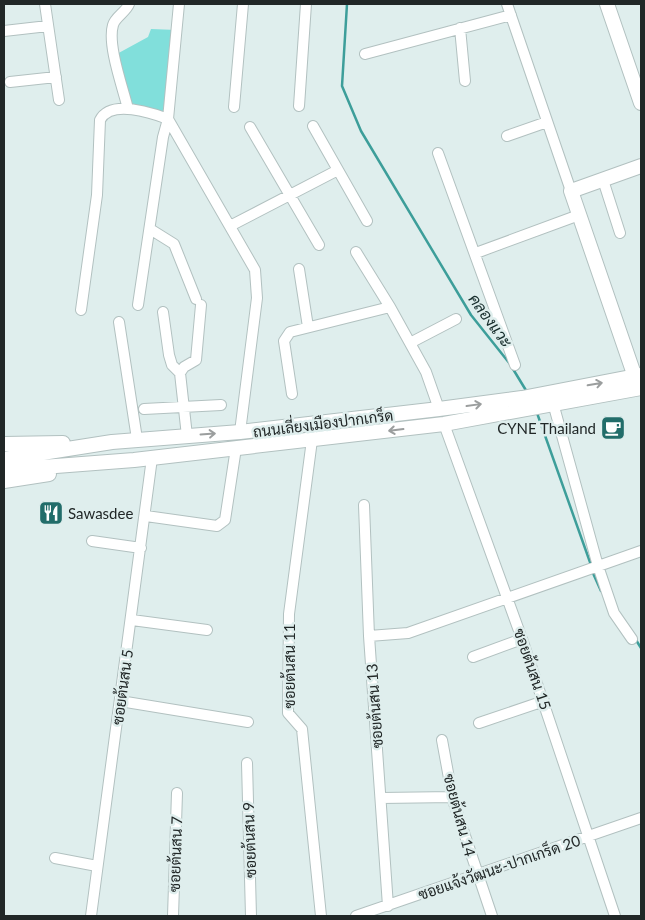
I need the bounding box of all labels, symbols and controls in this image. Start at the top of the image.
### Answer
water label: คลองแวะ [465,290,517,351]
one-way arrow [587,378,603,388]
street label: ถนนเลี่ยงเมืองปากเกร็ด [251,400,394,441]
one-way arrow [466,400,482,410]
cafe icon: CYNE Thailand [600,415,626,441]
place label: CYNE Thailand [497,419,596,437]
one-way arrow [388,425,404,435]
one-way arrow [200,430,216,439]
restaurant icon: Sawasdee [38,500,64,526]
place label: Sawasdee [68,504,133,522]
street label: ซอยต้นสน 11 [280,624,298,708]
street label: ซอยต้นสน 15 [511,626,555,712]
street label: ซอยต้นสน 5 [108,648,136,726]
street label: ซอยต้นสน 13 [362,663,386,749]
street label: ซอยต้นสน 14 [440,772,480,859]
street label: ซอยต้นสน 9 [239,802,259,878]
street label: ซอยต้นสน 7 [165,815,185,892]
street label: ซอยแจ้งวัฒนะ-ปากเกร็ด 20 [415,830,583,903]

